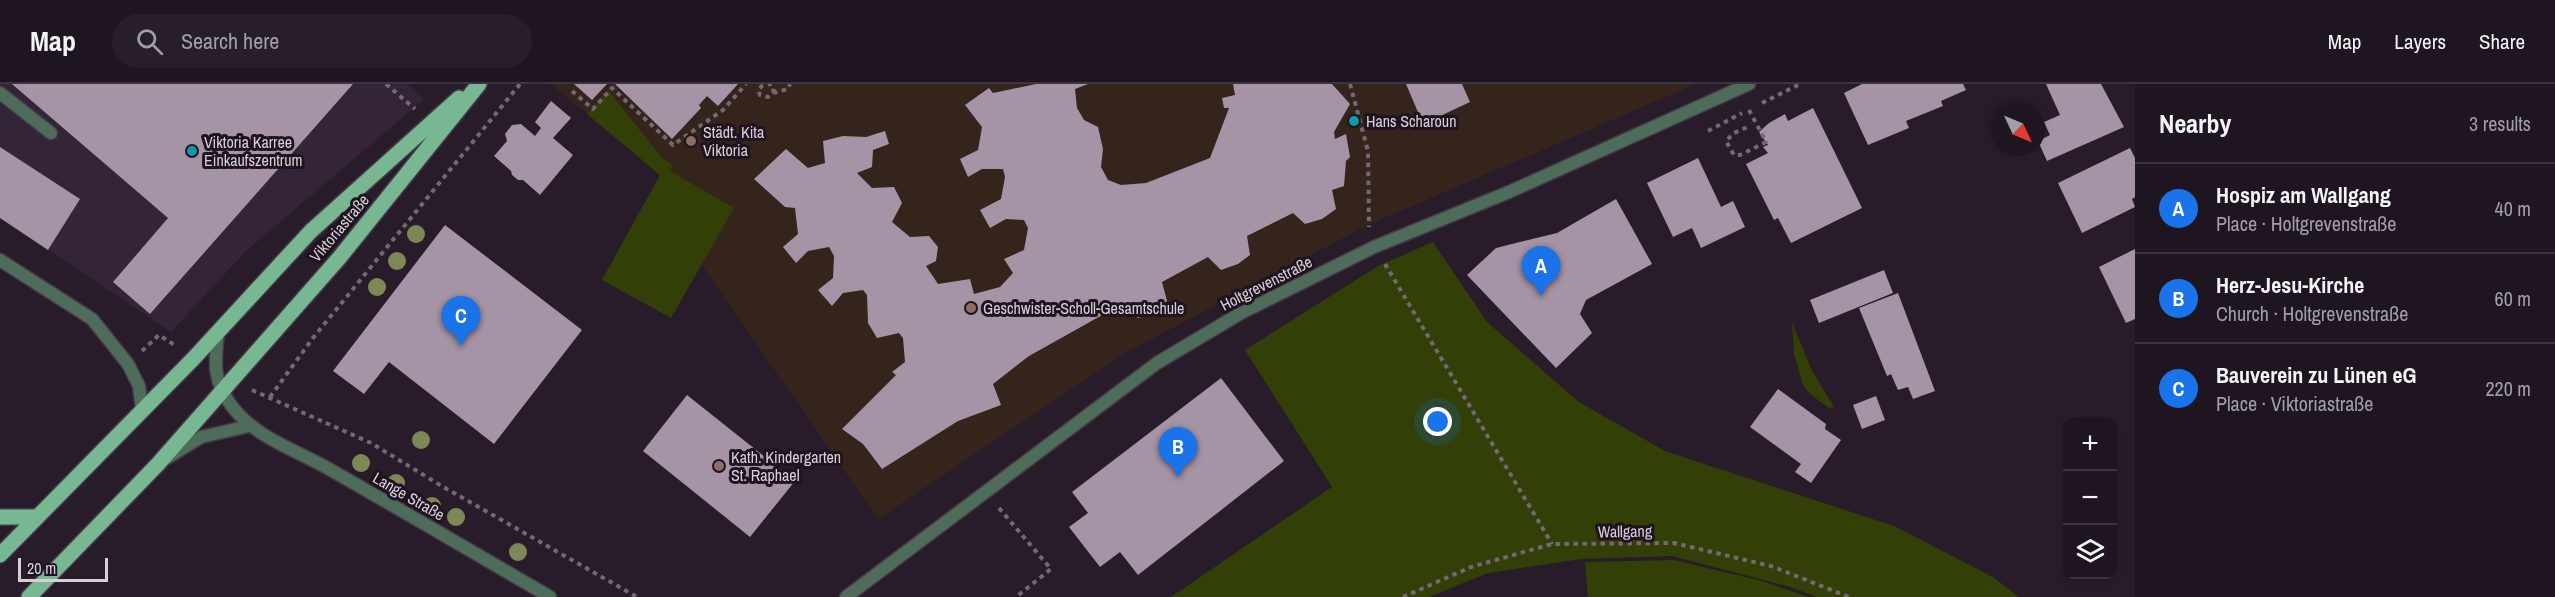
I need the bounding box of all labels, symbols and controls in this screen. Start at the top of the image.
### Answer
search box [112,14,532,68]
text: Map [30,22,76,60]
icon: search [133,25,166,58]
text: Search here [181,26,279,56]
text: Map [2328,27,2361,56]
text: Layers [2394,27,2446,56]
text: Share [2479,27,2525,56]
north arrow [1991,102,2045,156]
text: Nearby [2159,106,2231,141]
place label: Hans Scharoun [1366,110,1456,132]
text: 3 results [2469,110,2531,137]
marker: Hans Scharoun [1347,114,1361,128]
place label: Städt. Kita Viktoria [703,121,765,161]
place label: Viktoria Karree Einkaufszentrum [204,131,302,171]
marker: Städt. Kita Viktoria [684,134,698,148]
marker: Viktoria Karree Einkaufszentrum [185,144,199,158]
text: Hospiz am Wallgang [2216,180,2391,210]
street label: Viktoriastraße [304,189,374,267]
text: A [2173,195,2184,222]
text: 40 m [2495,195,2531,222]
text: Place · Holtgrevenstraße [2216,210,2396,237]
pin: A [1522,246,1560,296]
street label: Holtgrevenstraße [1216,250,1316,316]
text: Herz-Jesu-Kirche [2216,270,2364,300]
text: B [2173,285,2184,312]
text: 60 m [2495,285,2531,312]
pin: C [442,296,480,346]
place label: Geschwister-Scholl-Gesamtschule [983,297,1184,319]
text: Church · Holtgrevenstraße [2216,300,2408,327]
marker: Geschwister-Scholl-Gesamtschule [964,301,978,315]
text: Bauverein zu Lünen eG [2216,360,2417,390]
text: C [2173,375,2184,402]
text: 220 m [2485,375,2531,402]
text: Place · Viktoriastraße [2216,390,2373,417]
your location [1423,407,1452,436]
map controls [2063,417,2117,579]
button: + [2063,417,2117,471]
pin: B [1158,428,1198,477]
place label: Kath. Kindergarten St. Raphael [731,446,841,486]
marker: Kath. Kindergarten St. Raphael [712,459,726,473]
street label: Lange Straße [369,467,449,525]
button: − [2063,471,2117,525]
street label: Wallgang [1598,520,1653,542]
button: layers [2063,525,2117,579]
scale bar [18,555,108,582]
text: 20 m [27,557,56,579]

